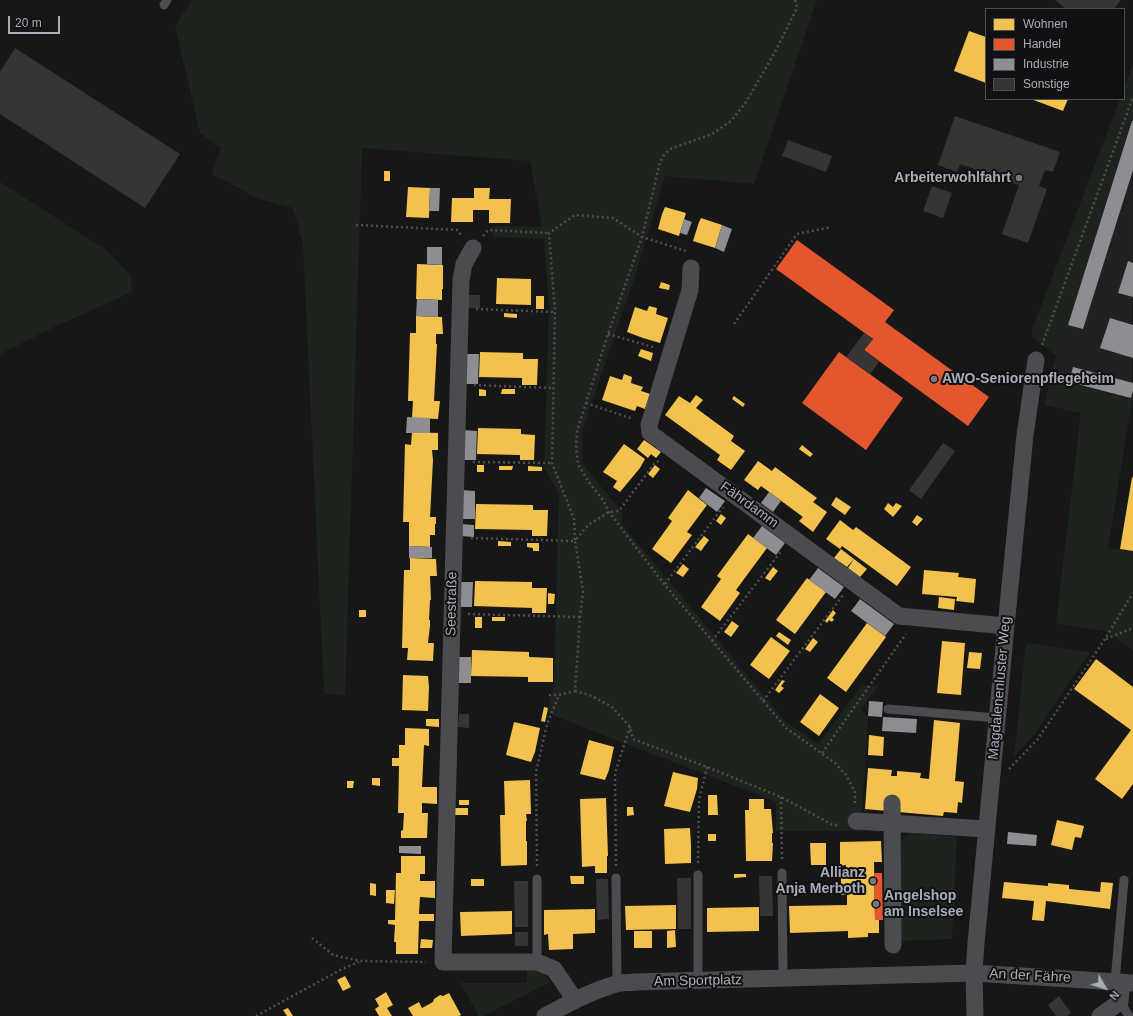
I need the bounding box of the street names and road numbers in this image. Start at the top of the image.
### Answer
street label: Fährdamm [717,478,781,532]
street label: Seestraße [443,572,461,636]
street label: Magdalenenluster Weg [985,616,1015,760]
street label: An der Fähre [989,965,1071,987]
street label: Am Sportplatz [654,972,742,990]

